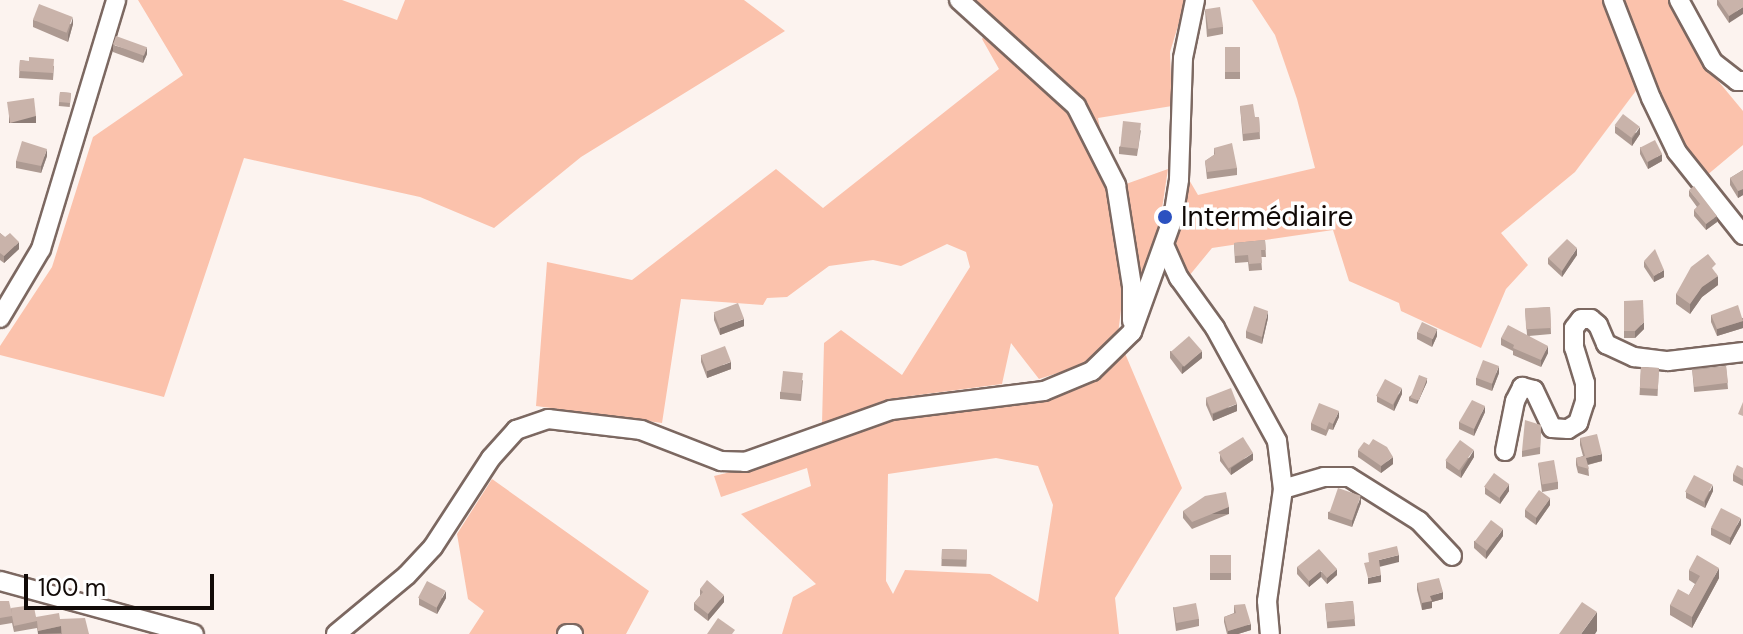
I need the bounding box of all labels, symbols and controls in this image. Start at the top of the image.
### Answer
place label: Intermédiaire [1181,200,1353,234]
marker: Intermédiaire [1156,208,1174,226]
scale bar [28,558,218,608]
text: 100 m [38,572,106,603]

